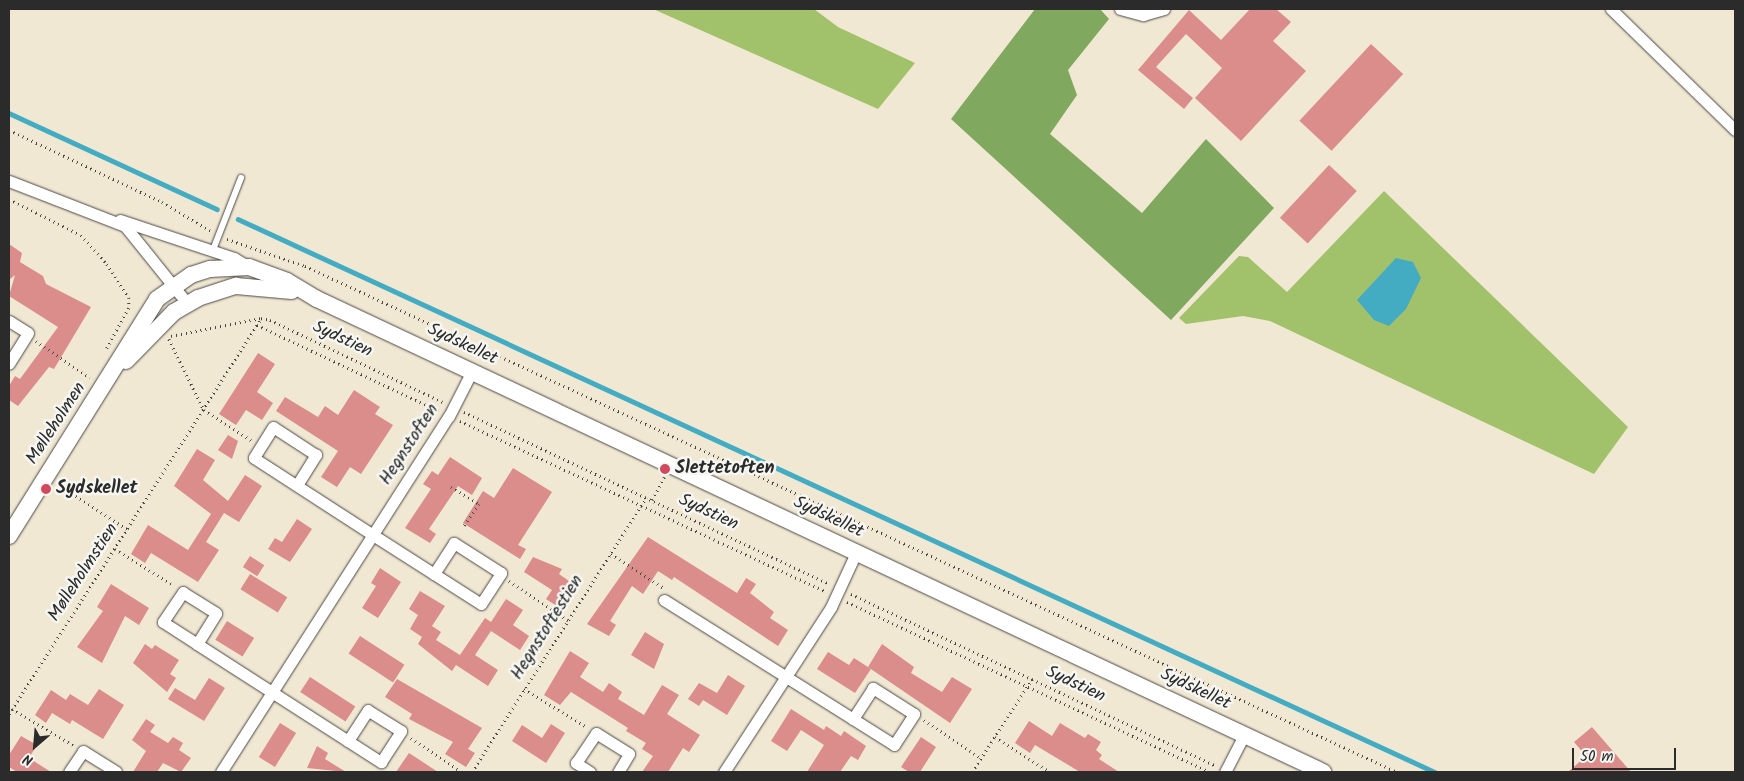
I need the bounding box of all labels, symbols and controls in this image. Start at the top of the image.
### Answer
street label: Sydstien [309,317,375,363]
street label: Sydskellet [423,319,501,371]
street label: Mølleholmen [22,379,92,469]
street label: Hegnstoften [376,400,444,490]
place label: Slettetoften [675,458,775,480]
marker: Slettetoften [659,463,671,475]
place label: Sydskellet [56,478,138,500]
marker: Sydskellet [40,483,52,495]
street label: Sydstien [675,490,741,536]
street label: Sydskellet [789,492,867,544]
street label: Mølleholmstien [44,520,124,626]
street label: Hegnstoftestien [507,572,589,684]
street label: Sydstien [1042,662,1108,708]
street label: Sydskellet [1156,664,1234,716]
north arrow [10,721,60,771]
scale bar [1574,738,1678,770]
text: 50 m [1580,745,1614,769]
text: N [19,748,37,771]

